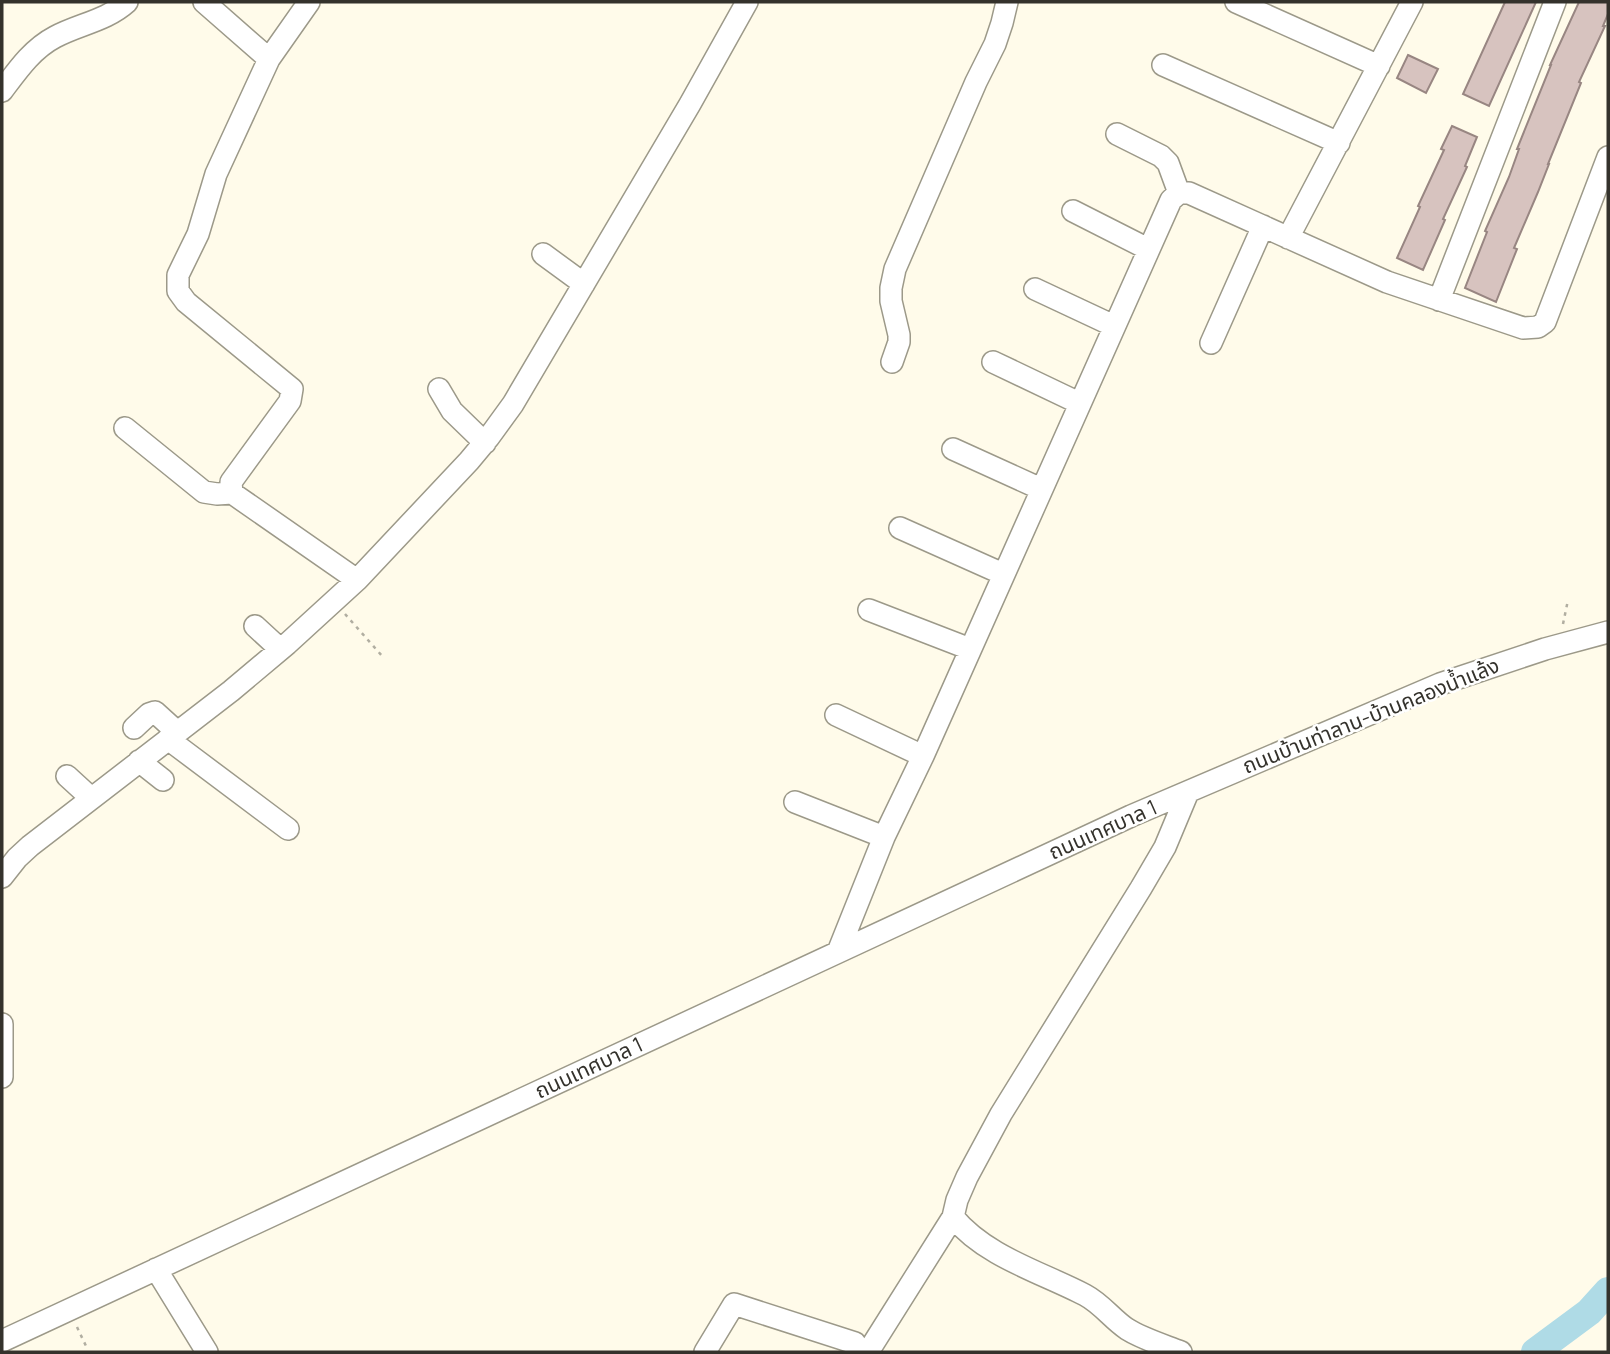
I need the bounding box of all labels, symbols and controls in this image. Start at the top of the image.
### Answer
street label: ถนนบ้านท่าลาน-บ้านคลองน้ำแล้ง [1238,651,1503,780]
street label: ถนนเทศบาล 1 [1044,793,1161,865]
street label: ถนนเทศบาล 1 [530,1030,647,1104]

